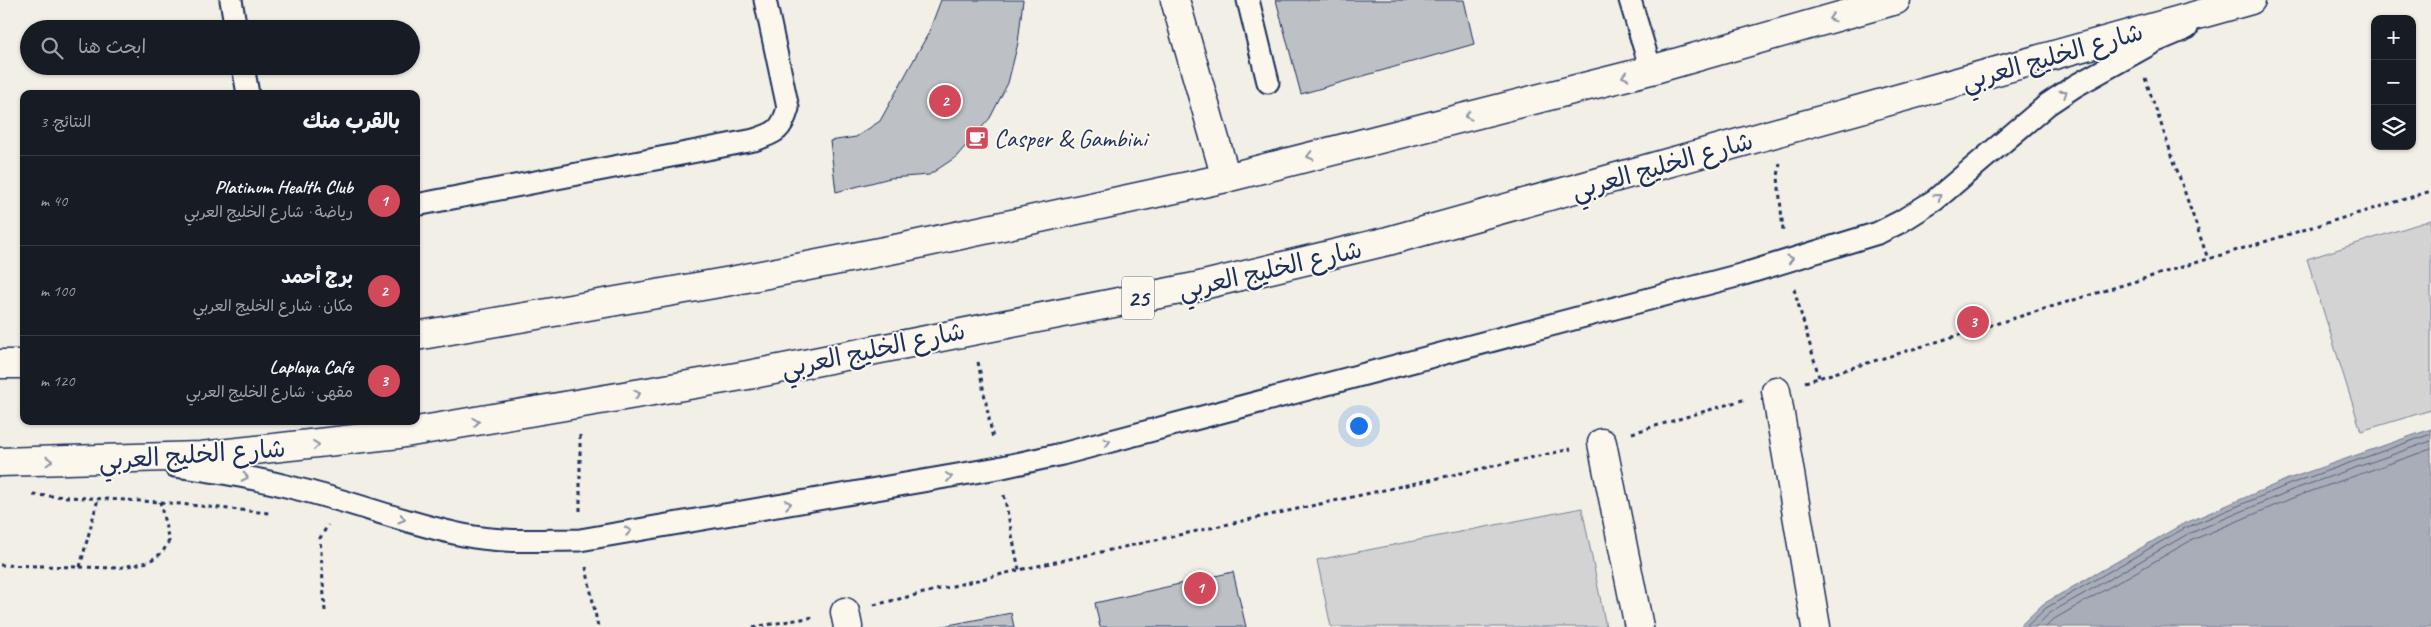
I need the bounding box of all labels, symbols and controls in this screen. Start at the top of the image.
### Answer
one-way arrow [1828,12,1837,23]
map controls [2371,15,2416,150]
button: + [2371,15,2416,60]
street label: شارع الخليج العربي [1958,16,2148,103]
search box [20,20,420,75]
icon: search [38,34,66,62]
text: ابحث هنا [78,35,146,59]
button: − [2371,60,2416,105]
one-way arrow [1621,70,1630,81]
pin: 2 [929,82,961,120]
one-way arrow [2058,90,2067,100]
button: layers [2371,105,2416,150]
text: بالقرب منك [303,108,400,134]
one-way arrow [1463,110,1472,121]
text: النتائج: 3 [40,112,91,132]
place label: Casper & Gambini [994,123,1150,155]
cafe icon: Casper & Gambini [964,125,990,151]
street label: شارع الخليج العربي [1568,125,1758,212]
one-way arrow [1306,150,1315,161]
text: Platinum Health Club [215,175,353,199]
text: 40 m [40,191,67,211]
text: 1 [380,191,388,211]
one-way arrow [1932,194,1941,202]
text: رياضة · شارع الخليج العربي [184,202,353,222]
street label: شارع الخليج العربي [1175,233,1366,312]
one-way arrow [1785,254,1793,264]
text: برج أحمد [281,265,353,289]
road number: 25 [1122,276,1154,320]
text: 100 m [40,281,74,301]
text: 2 [380,281,388,301]
text: مكان · شارع الخليج العربي [193,296,353,316]
pin: 3 [1957,303,1989,341]
street label: شارع الخليج العربي [778,315,969,390]
text: Laplaya Cafe [269,355,353,379]
text: 120 m [40,371,74,391]
text: 3 [380,371,388,391]
text: مقهى · شارع الخليج العربي [186,382,353,402]
one-way arrow [632,390,641,400]
your location [1346,413,1372,439]
one-way arrow [472,418,481,428]
street label: شارع الخليج العربي [97,433,287,482]
one-way arrow [1103,437,1112,448]
one-way arrow [312,440,320,451]
one-way arrow [45,456,53,467]
one-way arrow [241,471,250,482]
one-way arrow [945,472,953,483]
one-way arrow [784,499,793,509]
one-way arrow [398,513,406,523]
one-way arrow [624,527,633,537]
pin: 1 [1184,569,1216,607]

